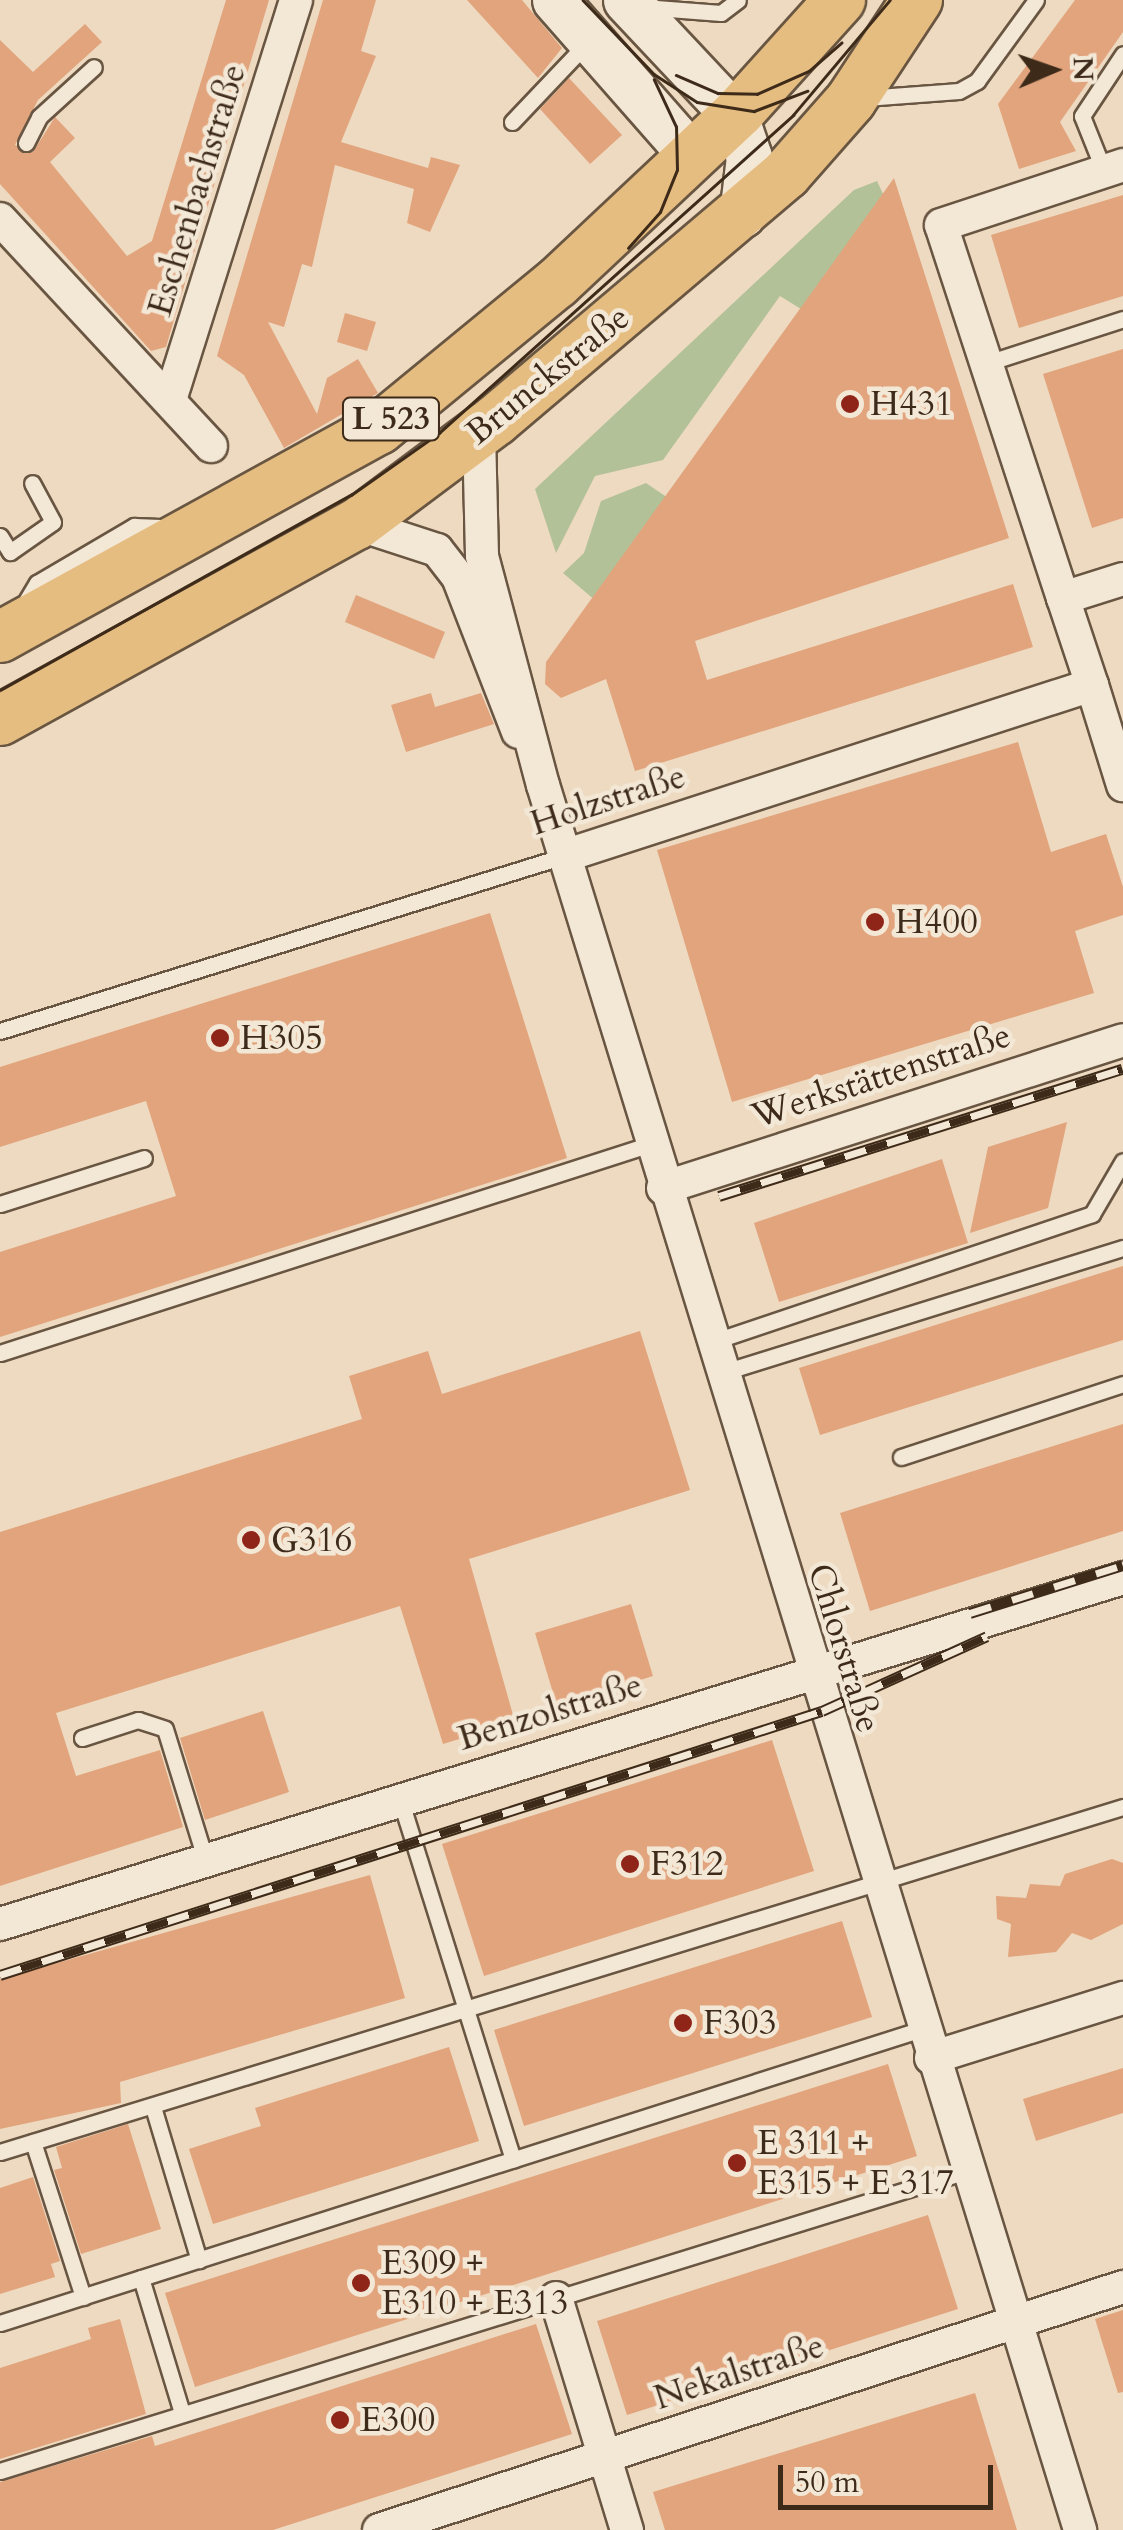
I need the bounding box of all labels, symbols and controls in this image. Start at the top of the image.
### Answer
north arrow [1003,20,1103,120]
text: N [1064,56,1102,82]
street label: Eschenbachstraße [139,59,255,321]
street label: Brunckstraße [458,296,638,454]
place label: H431 [870,383,953,425]
road number: L 523 [341,392,441,446]
marker: H431 [839,393,861,415]
street label: Holzstraße [525,755,691,845]
place label: H400 [895,901,978,943]
marker: H400 [864,911,886,933]
street label: Werkstättenstraße [746,1014,1016,1138]
place label: H305 [240,1017,323,1059]
marker: H305 [209,1027,231,1049]
place label: G316 [271,1519,352,1561]
marker: G316 [240,1529,262,1551]
street label: Chlorstraße [798,1559,890,1737]
street label: Benzolstraße [453,1664,647,1760]
place label: F312 [650,1843,724,1885]
marker: F312 [619,1853,641,1875]
place label: F303 [703,2002,777,2044]
marker: F303 [672,2012,694,2034]
place label: E 311 + E315 + E 317 [757,2122,954,2204]
marker: E 311 + E315 + E 317 [726,2152,748,2174]
place label: E309 + E310 + E313 [381,2242,568,2324]
marker: E309 + E310 + E313 [350,2272,372,2294]
street label: Nekalstraße [649,2325,829,2419]
place label: E300 [360,2399,435,2441]
marker: E300 [329,2409,351,2431]
scale bar [783,2445,998,2507]
text: 50 m [795,2462,859,2503]

